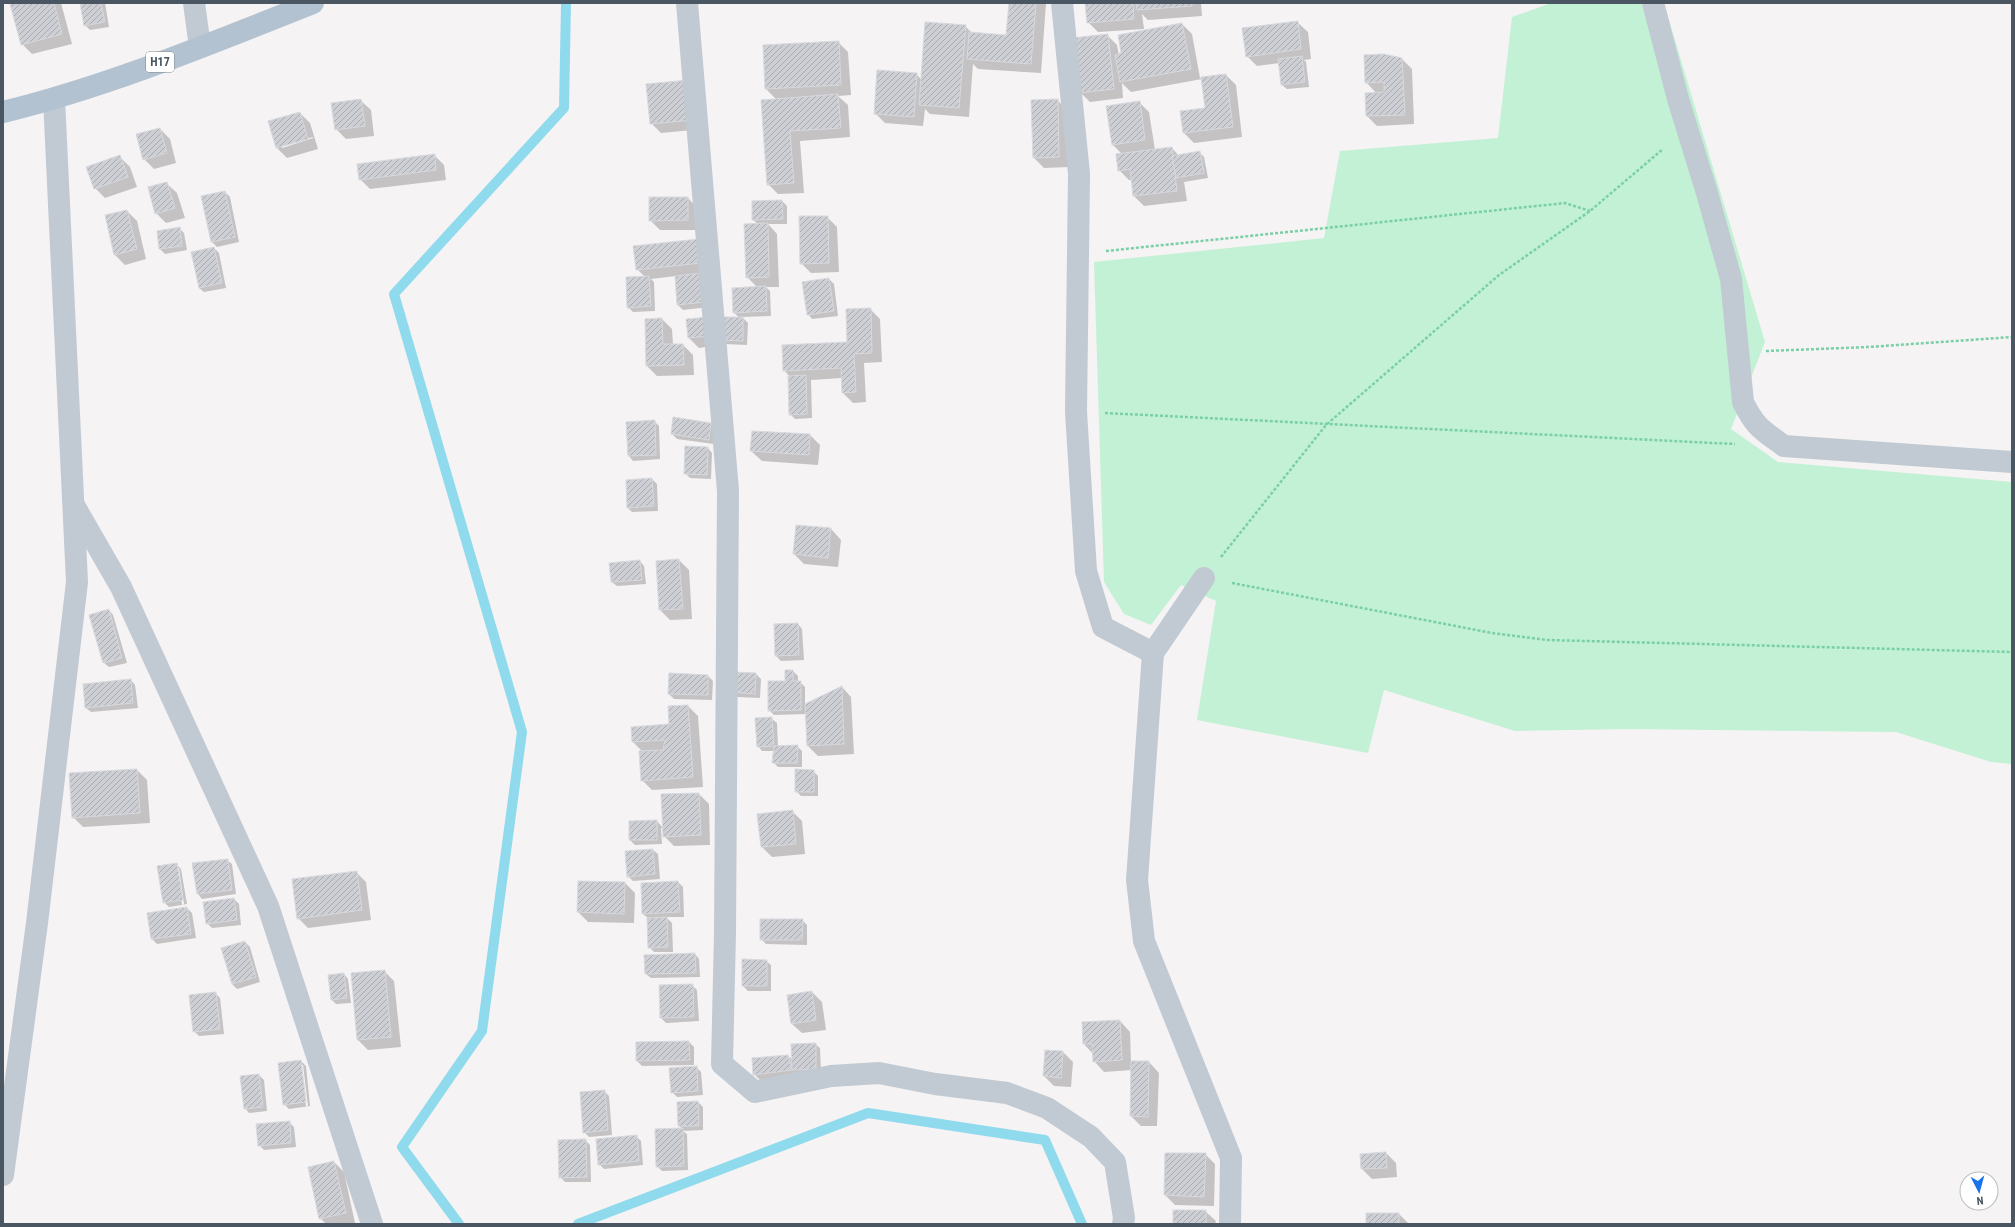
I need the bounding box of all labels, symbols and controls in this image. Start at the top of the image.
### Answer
road number: H17 [146,52,174,72]
north arrow [1959,1171,1999,1211]
text: N [1976,1194,1984,1207]

